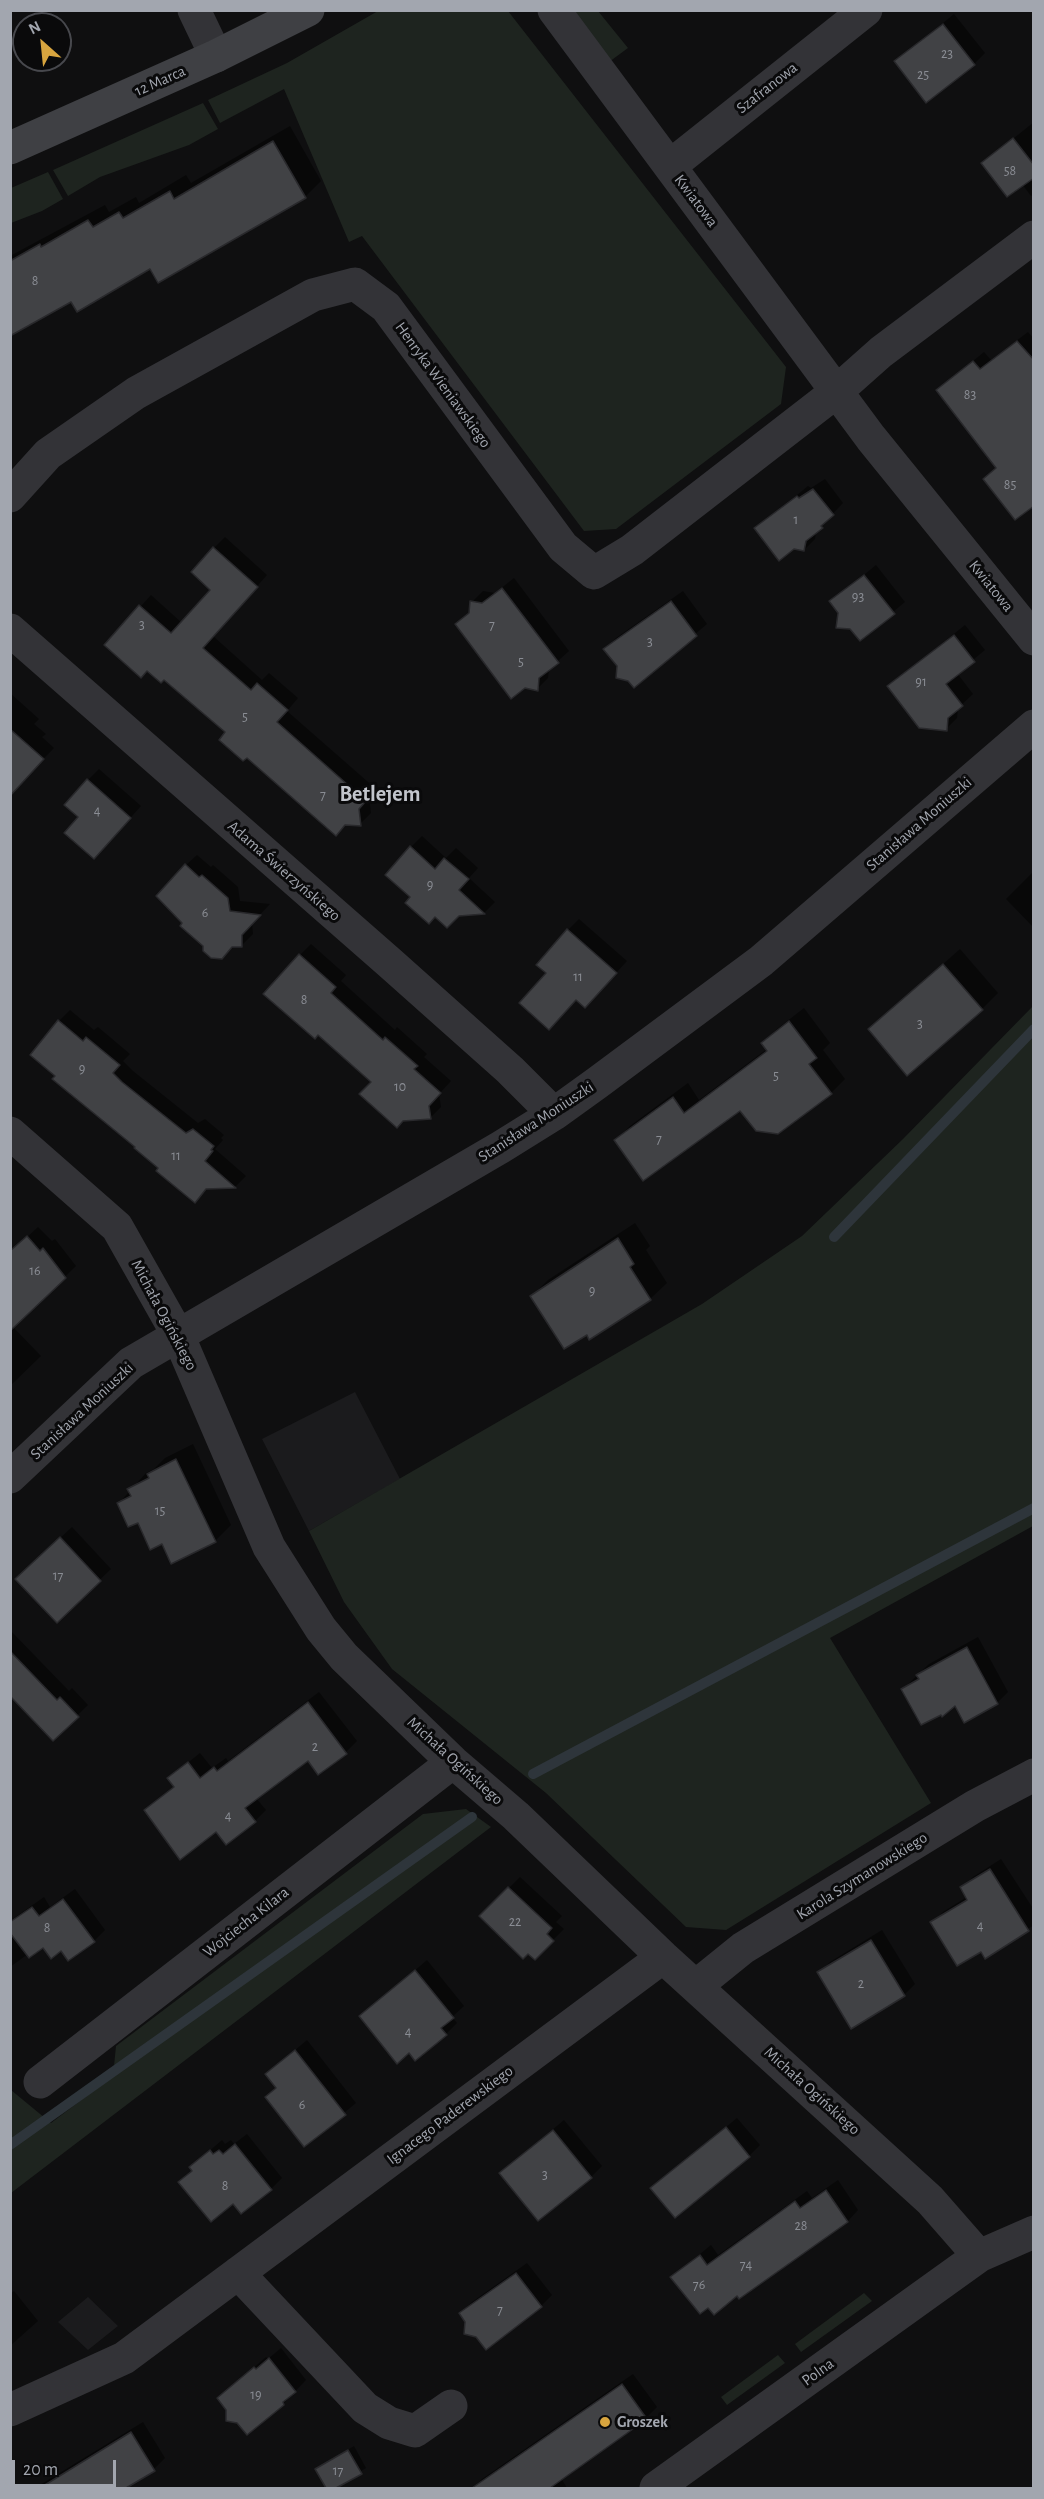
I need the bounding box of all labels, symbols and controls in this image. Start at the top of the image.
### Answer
north arrow [12,12,72,72]
text: N [26,18,43,37]
house number: 23 [941,46,953,62]
street label: Szafranowa [733,58,801,118]
street label: 12 Marca [132,61,188,101]
house number: 25 [917,67,929,83]
house number: 58 [1004,163,1016,179]
street label: Kwiatowa [670,171,722,231]
house number: 8 [32,273,38,289]
street label: Henryka Wieniawskiego [391,318,495,452]
house number: 83 [964,387,976,403]
house number: 85 [1004,477,1016,493]
house number: 1 [794,512,798,528]
street label: Kwiatowa [964,556,1018,616]
house number: 93 [852,589,864,605]
house number: 3 [139,617,145,633]
house number: 7 [489,617,495,633]
house number: 3 [647,634,653,650]
house number: 5 [518,654,524,670]
house number: 91 [915,674,927,690]
house number: 5 [242,709,248,725]
street label: Stanisława Moniuszki [862,773,976,875]
district label: Betlejem [339,781,421,807]
house number: 7 [320,787,326,803]
house number: 4 [94,803,100,819]
street label: Adama Świerzyńskiego [224,817,344,925]
house number: 9 [427,877,433,893]
house number: 6 [202,905,208,921]
house number: 11 [573,969,583,985]
house number: 8 [301,992,307,1008]
house number: 3 [917,1016,923,1032]
house number: 9 [79,1061,85,1077]
house number: 5 [773,1068,779,1084]
street label: Stanisława Moniuszki [475,1078,597,1166]
house number: 10 [394,1079,406,1095]
house number: 7 [656,1131,662,1147]
house number: 11 [171,1148,181,1164]
street label: Michała Ogińskiego [127,1256,201,1374]
house number: 16 [29,1263,41,1279]
house number: 9 [589,1283,595,1299]
street label: Stanisława Moniuszki [27,1358,137,1464]
house number: 15 [155,1503,165,1519]
house number: 17 [53,1568,63,1584]
street label: Michała Ogińskiego [403,1713,507,1809]
house number: 2 [312,1739,318,1755]
house number: 4 [225,1808,231,1824]
street label: Karola Szymanowskiego [793,1828,931,1924]
street label: Wojciecha Kilara [199,1882,293,1962]
house number: 22 [509,1914,521,1930]
house number: 4 [977,1918,983,1934]
house number: 8 [44,1920,50,1936]
house number: 2 [858,1976,864,1992]
house number: 4 [405,2024,411,2040]
street label: Michała Ogińskiego [760,2043,864,2139]
street label: Ignacego Paderewskiego [383,2061,517,2169]
house number: 6 [299,2097,305,2113]
house number: 3 [542,2167,548,2183]
house number: 8 [222,2178,228,2194]
house number: 28 [794,2218,808,2234]
house number: 74 [740,2257,752,2273]
house number: 76 [693,2277,705,2293]
house number: 7 [497,2302,503,2318]
street label: Polna [798,2354,838,2390]
house number: 19 [250,2387,262,2403]
place label: Groszek [617,2412,668,2432]
marker: Groszek [598,2415,612,2429]
scale bar [15,2448,118,2486]
text: 20 m [23,2461,58,2479]
house number: 17 [333,2463,343,2479]

